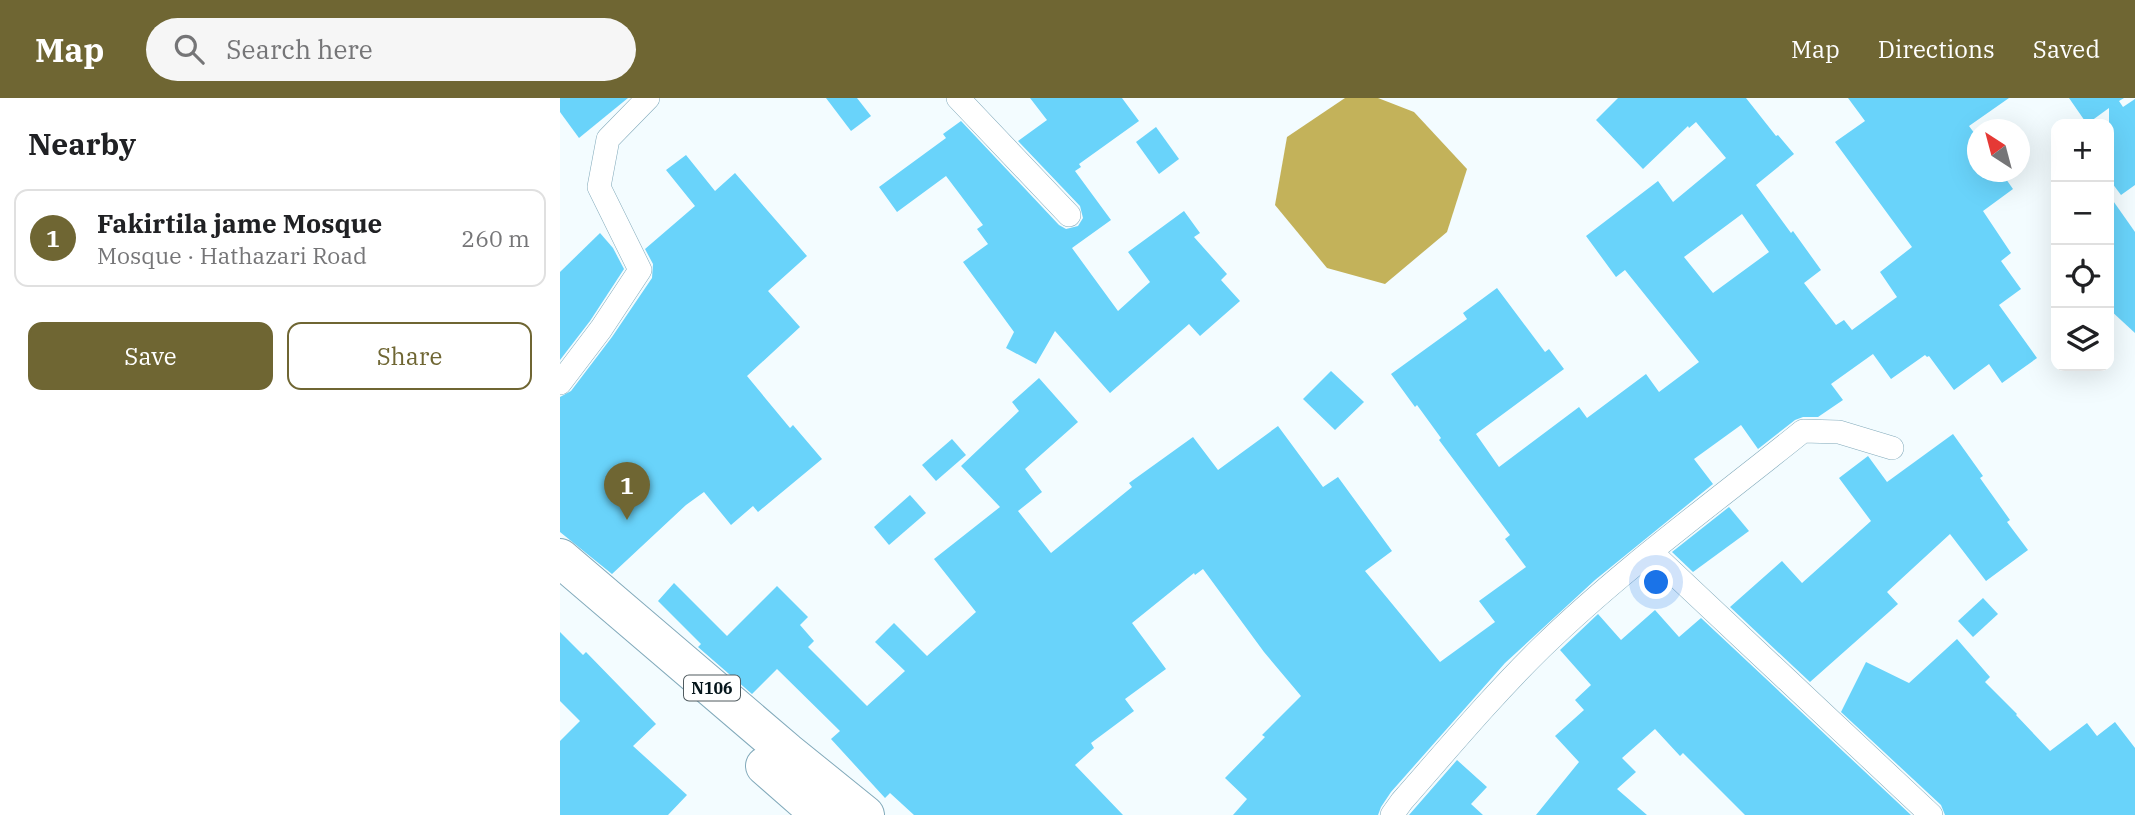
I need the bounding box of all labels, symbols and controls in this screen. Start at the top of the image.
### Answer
search box [146,18,636,81]
text: Map [35,28,104,71]
icon: search [170,30,208,68]
text: Search here [226,32,373,66]
text: Map [1791,33,1840,65]
text: Directions [1878,33,1995,65]
text: Saved [2033,33,2100,65]
north arrow [1967,119,2030,182]
map controls [2051,119,2114,371]
button: + [2051,119,2114,182]
text: Nearby [28,124,136,163]
button: − [2051,182,2114,245]
text: Fakirtila jame Mosque [97,206,382,240]
text: 1 [46,223,60,253]
text: 260 m [461,223,530,253]
text: Mosque · Hathazari Road [97,240,367,270]
button: locate [2051,245,2114,308]
button: layers [2051,308,2114,371]
button: Save [28,322,273,390]
button: Share [287,322,532,390]
pin: 1 [604,462,650,520]
your location [1639,565,1673,599]
road number: N106 [684,676,740,701]

